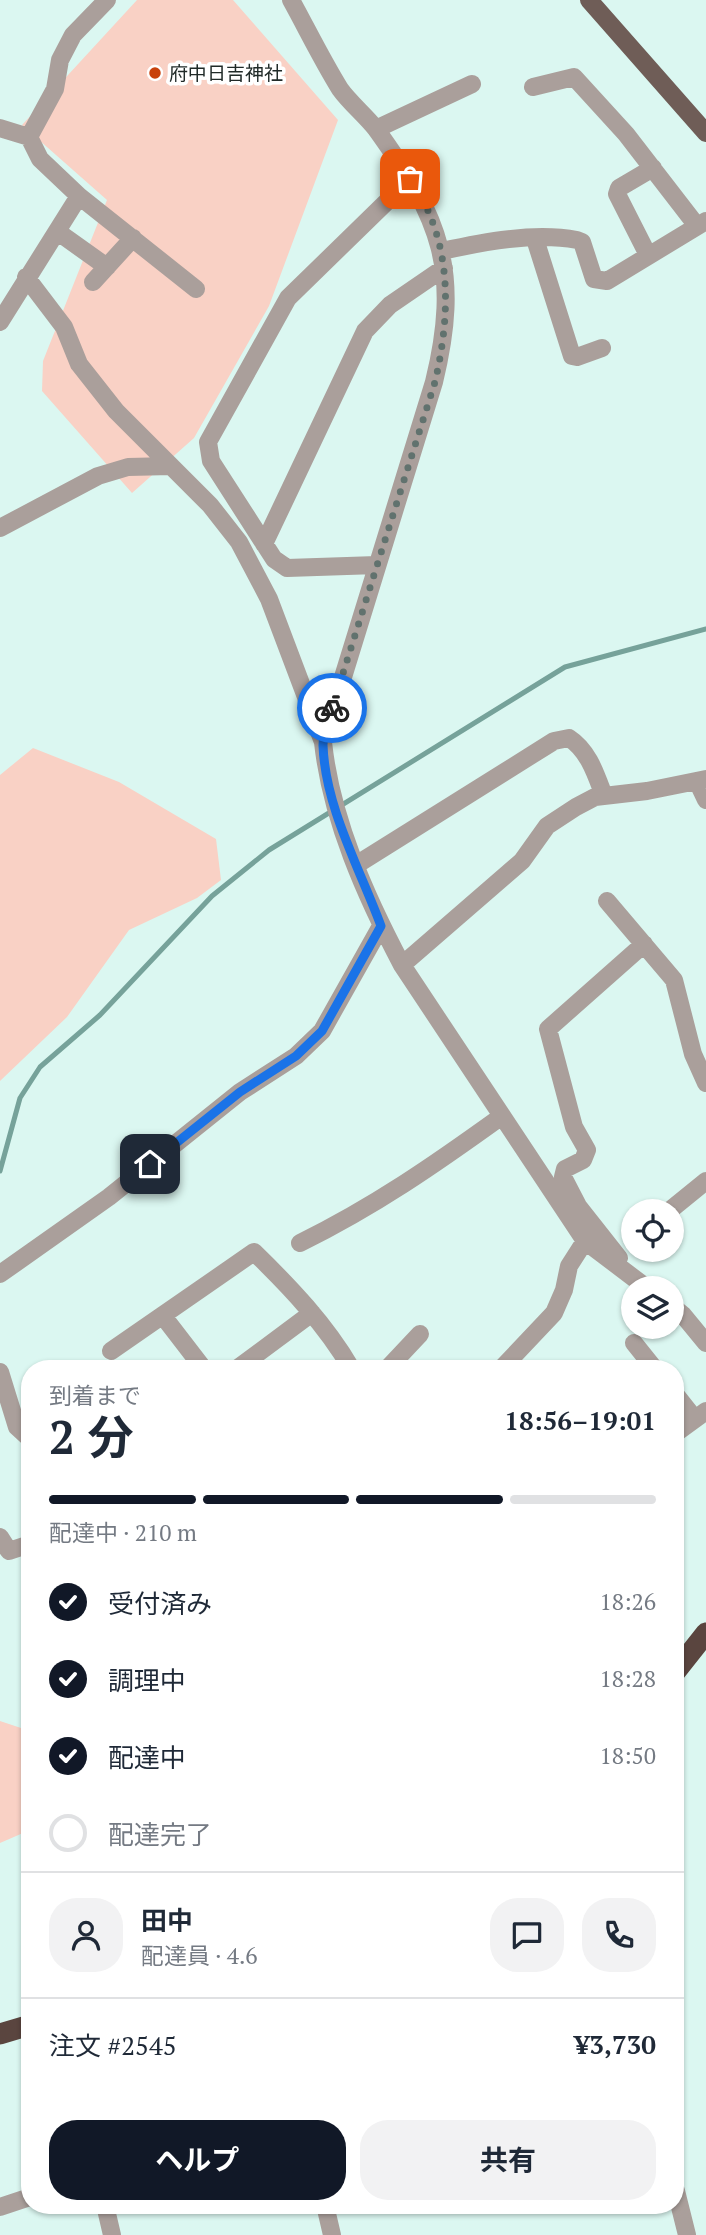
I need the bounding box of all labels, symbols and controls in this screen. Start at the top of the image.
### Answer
place label: 府中日吉神社 [169,60,283,85]
marker: 府中日吉神社 [147,65,163,81]
pin [380,149,440,209]
icon: bag [391,160,429,198]
courier [297,673,367,743]
icon: bike [313,689,351,727]
pin [120,1134,180,1194]
icon: home [131,1145,169,1183]
map controls [621,1199,684,1339]
button: locate [621,1199,684,1262]
button: layers [621,1276,684,1339]
text: 到着まで [49,1380,141,1411]
text: 18:56–19:01 [504,1403,656,1437]
text: 2 分 [49,1406,133,1467]
text: 配達中 · 210 m [49,1517,197,1548]
icon: check [49,1583,87,1621]
text: 受付済み [108,1586,212,1620]
text: 18:26 [599,1586,656,1617]
icon: check [49,1660,87,1698]
text: 調理中 [108,1663,186,1697]
text: 18:28 [599,1663,656,1694]
icon: check [49,1737,87,1775]
text: 配達中 [108,1740,186,1774]
text: 18:50 [599,1740,656,1771]
text: 配達完了 [108,1817,212,1851]
button: person [49,1898,123,1972]
button: chat [490,1898,564,1972]
button: phone [582,1898,656,1972]
text: 田中 [141,1903,193,1937]
text: 配達員 · 4.6 [141,1940,258,1971]
text: ¥3,730 [575,2027,656,2061]
text: 注文 #2545 [49,2028,177,2062]
button: ヘルプ [49,2120,346,2200]
button: 共有 [360,2120,656,2200]

